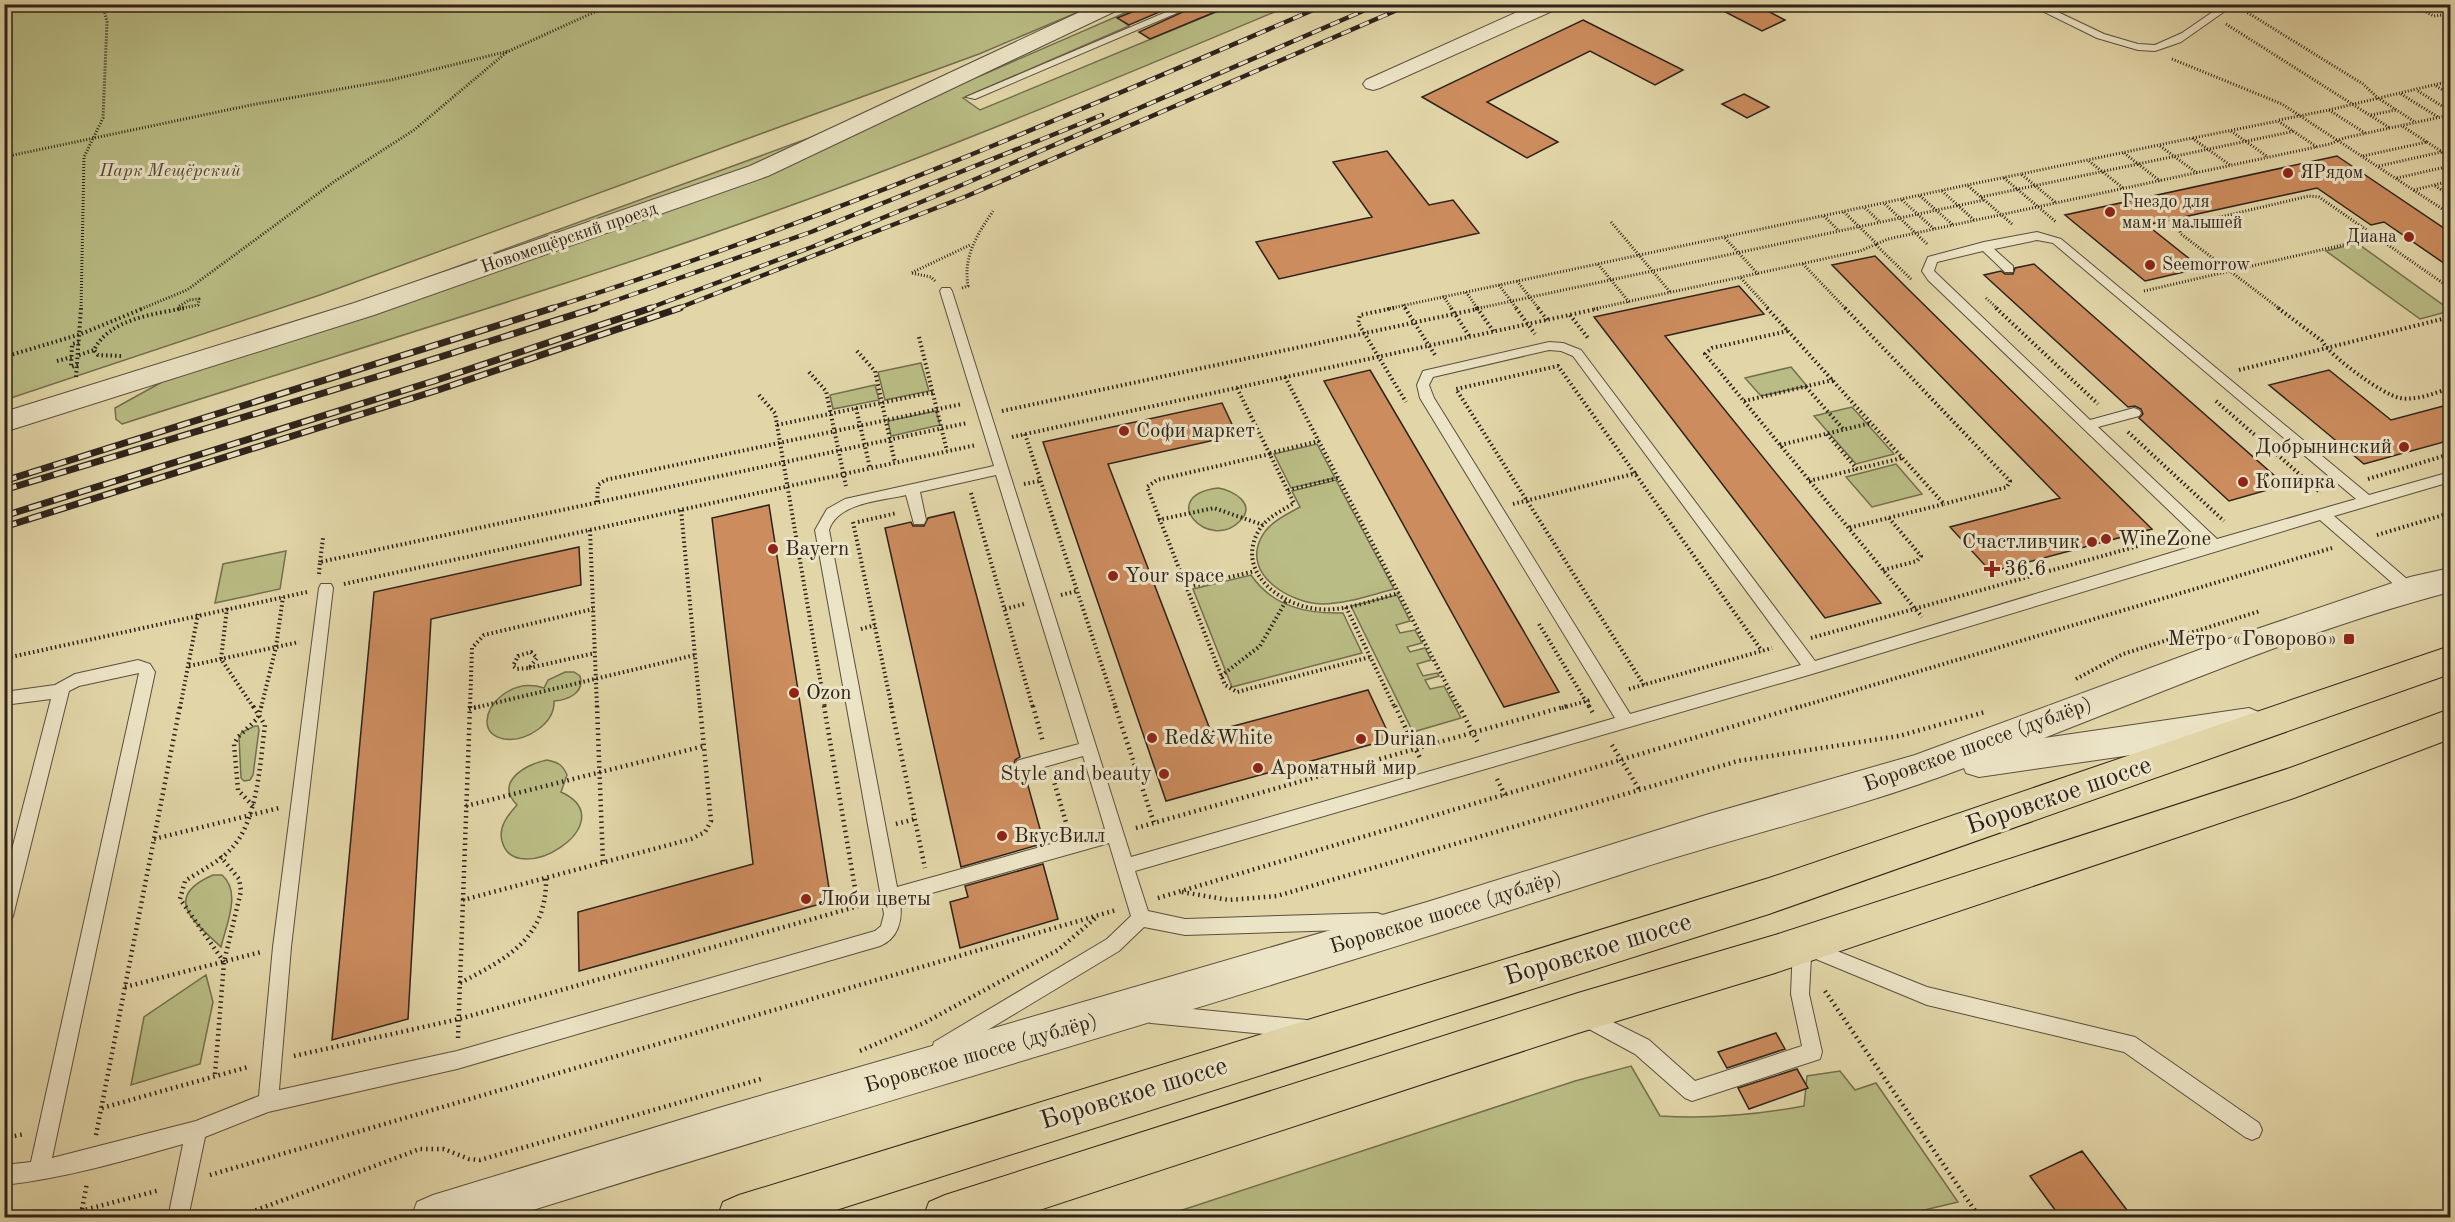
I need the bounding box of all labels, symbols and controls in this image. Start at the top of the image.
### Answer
park label: Парк Мещёрский [98,162,241,180]
place label: ЯРядом [2300,164,2363,182]
marker: ЯРядом [2281,166,2295,180]
place label: Гнездо для мам и малышей [2122,193,2242,232]
street label: Новомещёрский проезд [479,199,660,277]
marker: Гнездо для мам и малышей [2103,205,2117,219]
place label: Диана [2346,228,2397,246]
marker: Диана [2402,230,2416,244]
place label: Seemorrow [2162,256,2250,274]
marker: Seemorrow [2143,258,2157,272]
place label: Софи маркет [1136,421,1255,442]
marker: Софи маркет [1117,424,1131,438]
place label: Добрынинский [2255,437,2392,458]
marker: Добрынинский [2397,440,2411,454]
place label: Копирка [2255,472,2335,493]
marker: Копирка [2236,475,2250,489]
place label: WineZone [2118,529,2211,550]
place label: Счастливчик [1962,532,2080,553]
marker: WineZone [2099,532,2113,546]
marker: Счастливчик [2085,535,2099,549]
place label: Bayern [785,539,849,560]
marker: Bayern [766,542,780,556]
place label: 36.6 [2004,559,2046,580]
marker: 36.6 [1985,562,1999,576]
place label: Your space [1125,566,1224,587]
marker: Your space [1106,569,1120,583]
place label: Метро «Говорово» [2168,629,2337,650]
marker: Метро «Говорово» [2342,632,2356,646]
place label: Ozon [806,683,852,704]
marker: Ozon [787,686,801,700]
street label: Боровское шоссе (дублёр) [1860,692,2096,798]
place label: Red&White [1164,728,1273,749]
place label: Durian [1373,729,1437,750]
marker: Red&White [1145,731,1159,745]
marker: Durian [1354,732,1368,746]
street label: Боровское шоссе [1962,750,2156,842]
place label: Ароматный мир [1270,758,1417,779]
marker: Ароматный мир [1251,761,1265,775]
place label: Style and beauty [1000,764,1152,785]
marker: Style and beauty [1157,767,1171,781]
place label: ВкусВилл [1014,826,1105,847]
marker: ВкусВилл [995,829,1009,843]
street label: Боровское шоссе (дублёр) [1328,868,1564,958]
place label: Люби цветы [818,889,931,910]
marker: Люби цветы [799,892,813,906]
street label: Боровское шоссе [1501,909,1695,991]
street label: Боровское шоссе (дублёр) [862,1011,1100,1097]
street label: Боровское шоссе [1037,1053,1231,1135]

